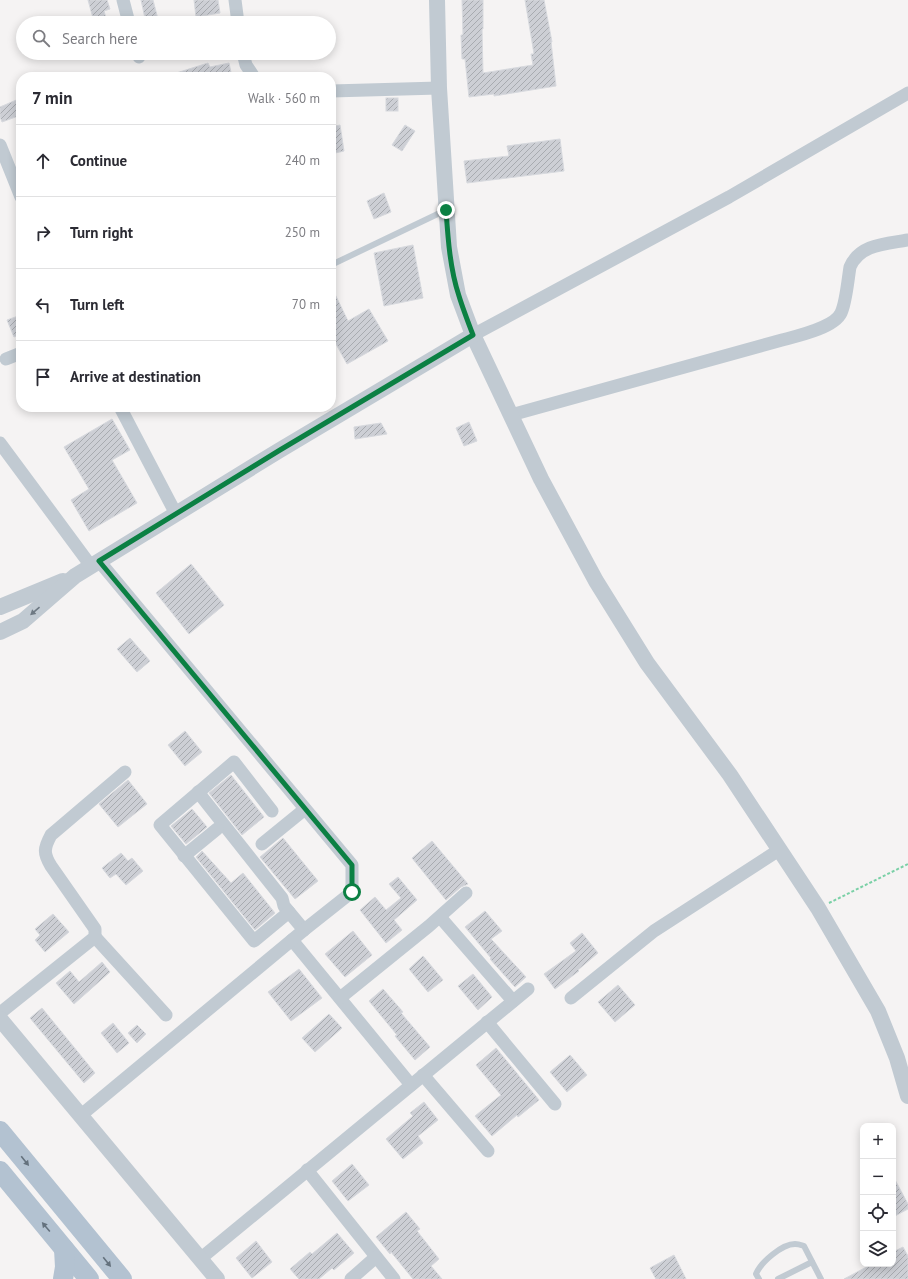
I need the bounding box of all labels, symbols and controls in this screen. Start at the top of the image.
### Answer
search box [16,16,336,60]
icon: search [30,27,52,49]
text: Search here [62,29,138,48]
text: 7 min [32,87,73,109]
text: Walk · 560 m [248,90,320,107]
icon: ahead [32,150,54,172]
text: Continue [70,151,127,170]
text: 240 m [285,152,320,169]
route end [437,201,455,219]
icon: right [32,222,54,244]
text: Turn right [70,223,133,242]
text: 250 m [285,224,320,241]
icon: left [32,294,54,316]
text: Turn left [70,295,124,314]
text: 70 m [292,296,320,313]
icon: arrive [32,366,54,388]
text: Arrive at destination [70,367,201,386]
one-way arrow [30,606,40,615]
route start [343,883,361,901]
map controls [860,1123,896,1267]
button: + [860,1123,896,1159]
one-way arrow [20,1156,29,1167]
button: − [860,1159,896,1195]
button: locate [860,1195,896,1231]
one-way arrow [42,1222,51,1233]
button: layers [860,1231,896,1267]
one-way arrow [103,1256,112,1267]

